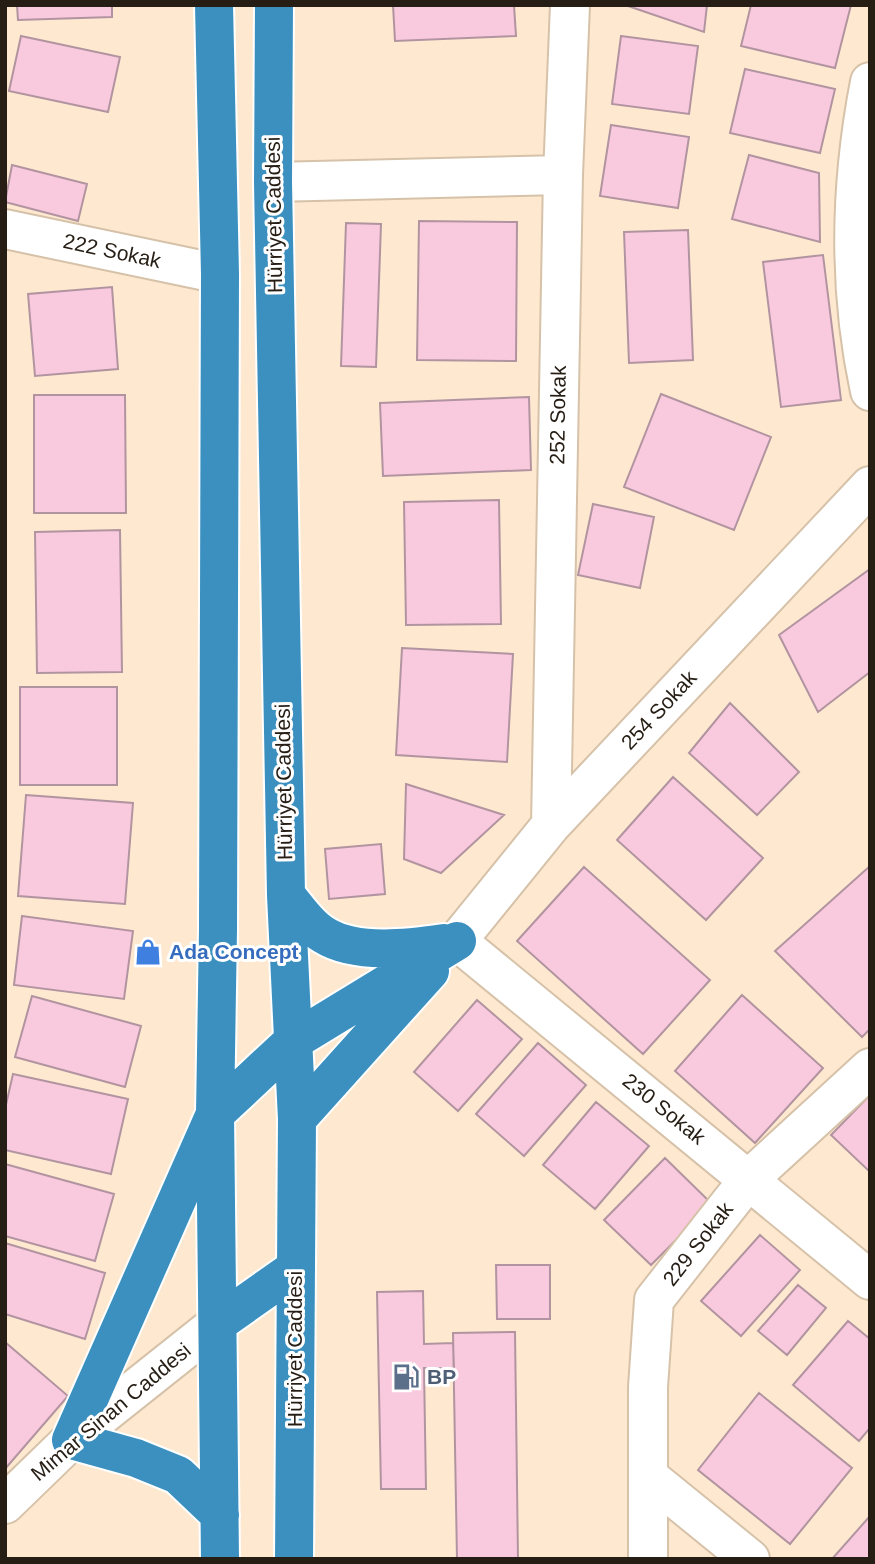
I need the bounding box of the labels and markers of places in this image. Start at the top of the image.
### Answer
shop icon: Ada Concept [133,937,163,967]
place label: Ada Concept [169,940,299,963]
fuel station icon: BP [391,1362,421,1392]
place label: BP [427,1365,456,1388]

